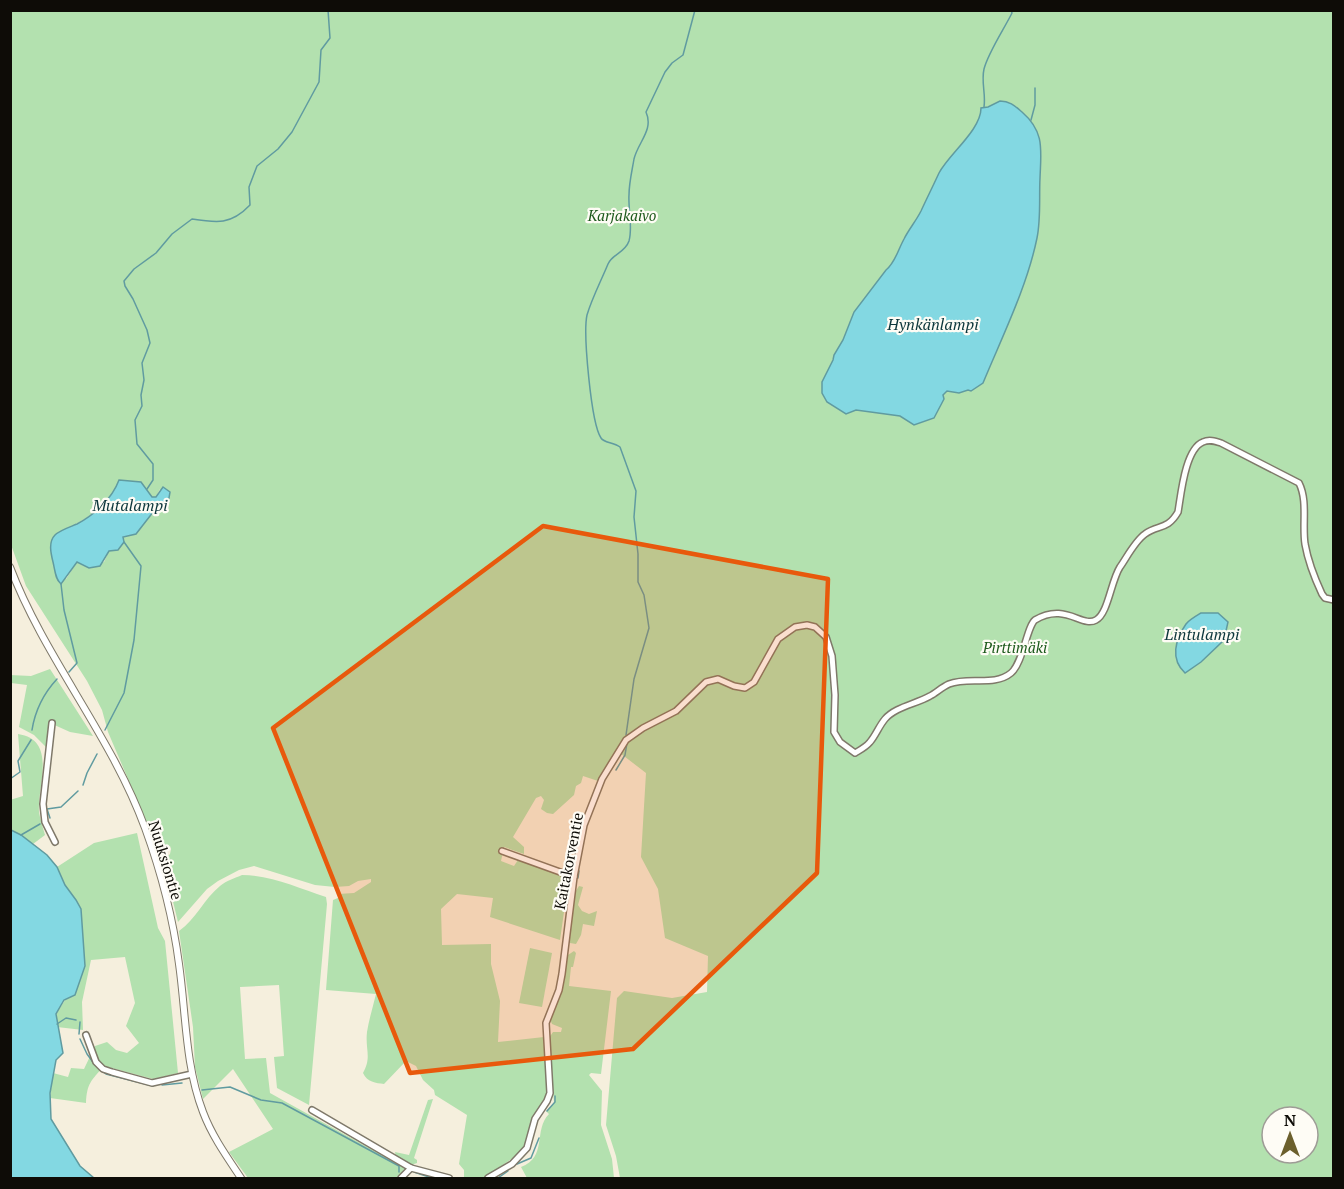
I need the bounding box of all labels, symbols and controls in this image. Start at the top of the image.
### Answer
park label: Karjakaivo [587,205,657,225]
water label: Hynkänlampi [886,313,979,335]
water label: Mutalampi [91,494,168,516]
water label: Lintulampi [1164,623,1240,645]
park label: Pirttimäki [982,637,1048,657]
street label: Kaitakorventie [549,811,587,911]
street label: Nuuksiontie [144,818,188,902]
north arrow [1260,1105,1320,1165]
text: N [1284,1109,1296,1131]

